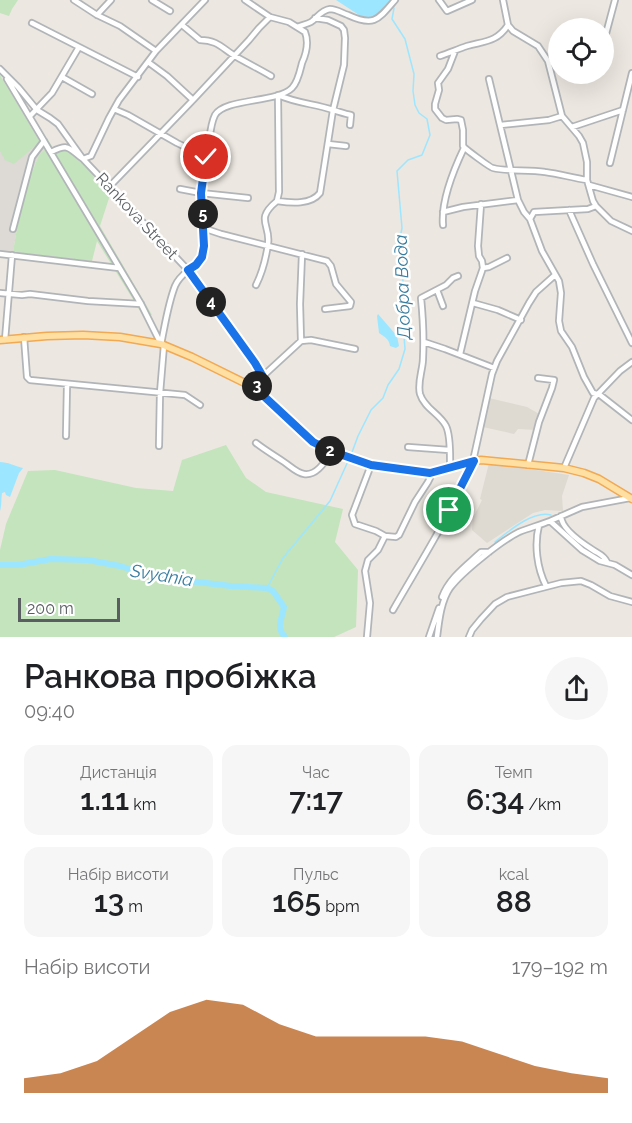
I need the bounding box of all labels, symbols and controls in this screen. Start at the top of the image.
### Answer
map controls [548,18,614,84]
button: locate [548,18,614,84]
pin [180,131,231,182]
icon: check [189,140,222,173]
street label: Rankova Street [92,169,182,264]
pin: 5 [188,199,218,229]
text: 5 [199,204,207,223]
water label: Добра Вода [390,234,414,341]
pin: 4 [196,287,226,317]
text: 4 [206,292,216,311]
pin: 3 [242,371,272,401]
text: 3 [253,376,261,395]
pin: 2 [315,436,345,466]
text: 2 [325,441,335,460]
pin [423,484,474,535]
icon: arrive [432,493,465,526]
water label: Svydnia [128,560,195,590]
scale bar [18,595,120,622]
text: 200 m [27,599,74,618]
text: Ранкова пробіжка [24,657,317,696]
button: share [545,657,608,720]
text: 09:40 [24,699,75,723]
text: Дистанція [80,763,157,782]
text: Час [302,763,330,782]
text: Темп [495,763,533,782]
text: 1.11 [80,782,129,817]
text: 7:17 [289,782,343,817]
text: 6:34 [466,782,524,817]
text: km [129,795,156,814]
text: /km [524,795,561,814]
text: Набір висоти [68,865,169,884]
text: Пульс [293,865,339,884]
text: kcal [499,865,529,884]
text: 13 [94,884,124,919]
text: 165 [272,884,321,919]
text: 88 [496,884,532,919]
text: m [124,897,143,916]
text: bpm [321,897,360,916]
text: Набір висоти [24,955,150,979]
text: 179–192 m [512,955,608,979]

